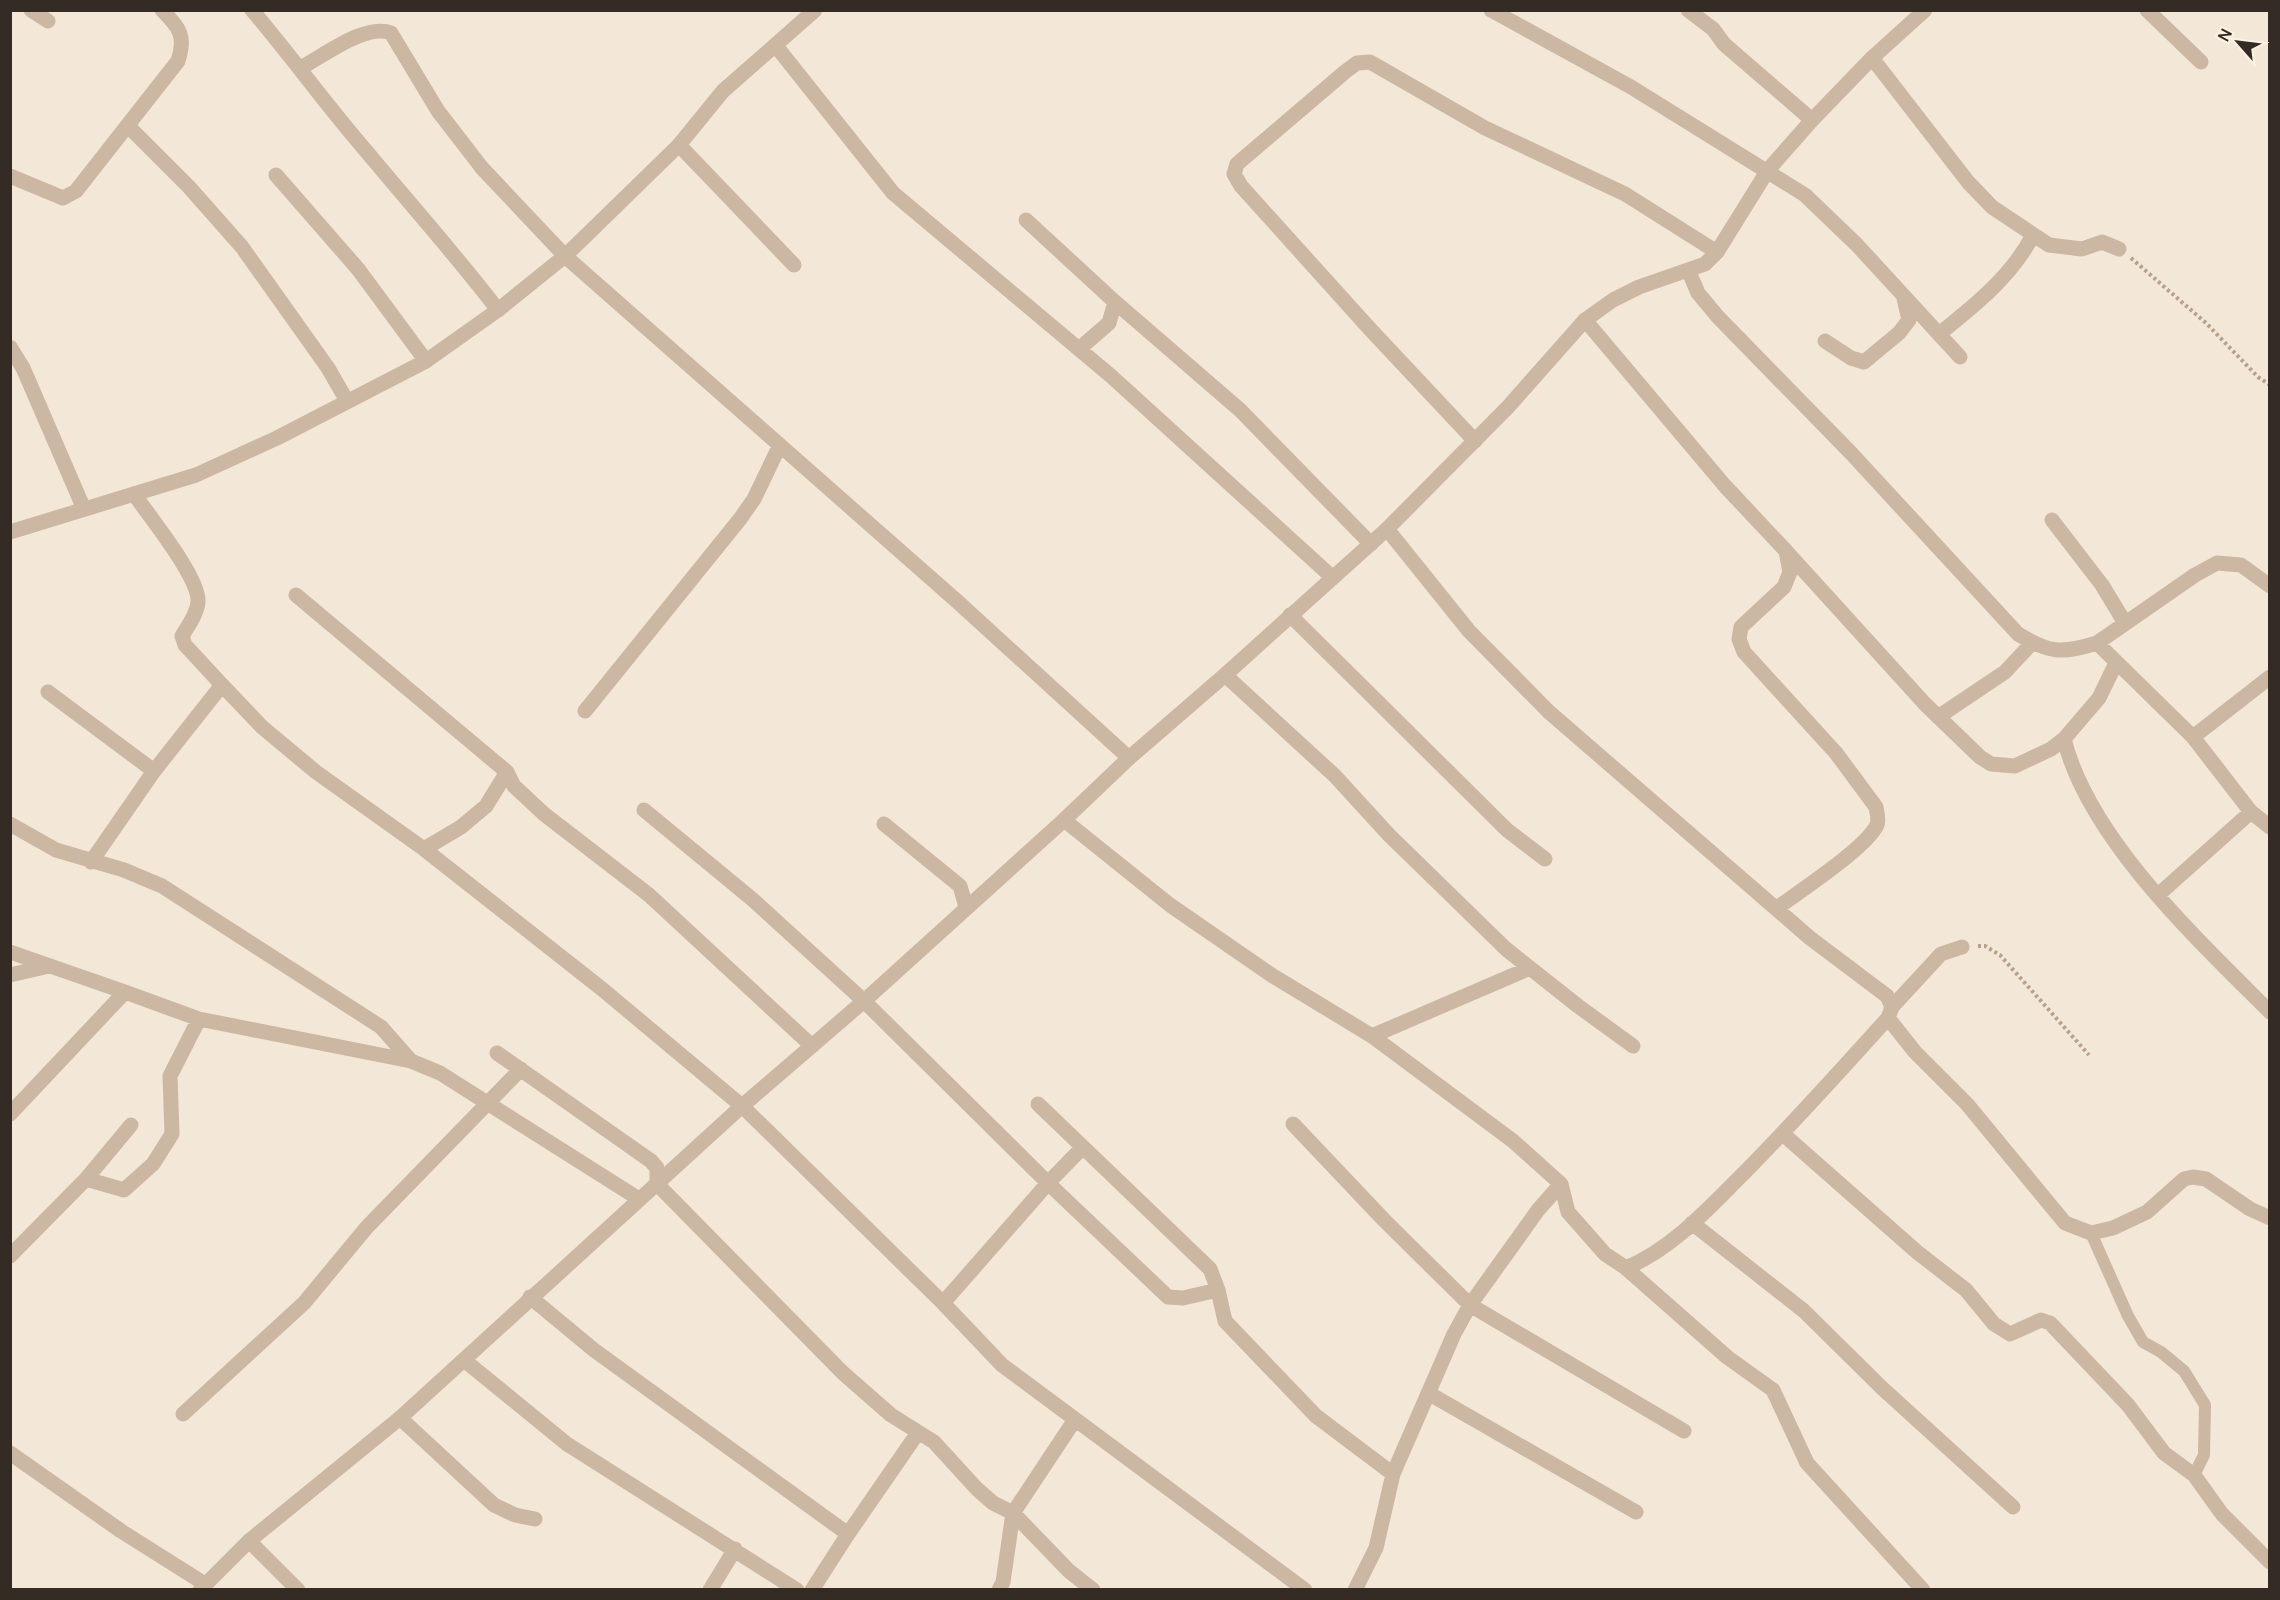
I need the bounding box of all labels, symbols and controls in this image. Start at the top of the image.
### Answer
north arrow [2208,12,2268,72]
text: N [2212,25,2237,45]

